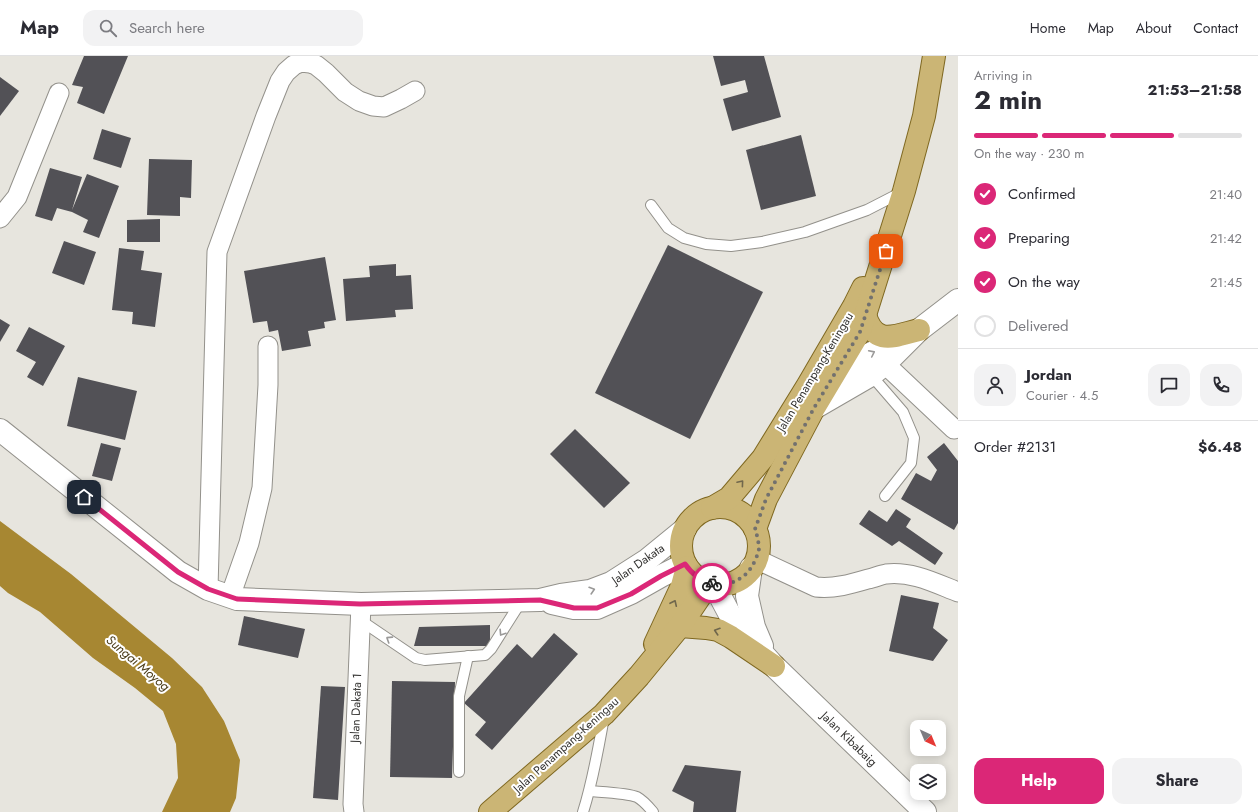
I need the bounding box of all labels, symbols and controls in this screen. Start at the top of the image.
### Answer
search box [83,10,363,46]
text: Map [20,14,59,41]
icon: search [97,17,119,39]
text: Search here [129,17,205,39]
text: Home [1030,18,1066,38]
text: Map [1088,18,1114,38]
text: About [1136,18,1171,38]
text: Contact [1193,18,1238,38]
text: Arriving in [974,66,1032,85]
text: 21:53–21:58 [1148,79,1242,101]
text: 2 min [974,81,1042,119]
text: On the way · 230 m [974,144,1084,163]
icon: check [974,183,996,205]
text: Confirmed [1008,183,1076,205]
text: 21:40 [1209,185,1242,204]
icon: check [974,227,996,249]
text: Preparing [1008,227,1070,249]
text: 21:42 [1210,229,1242,248]
pin [869,234,903,268]
icon: bag [875,240,897,262]
icon: check [974,271,996,293]
text: On the way [1008,271,1080,293]
text: 21:45 [1210,273,1242,292]
street label: Jalan Penampang-Keningau [771,309,858,437]
text: Delivered [1008,315,1069,337]
one-way arrow [868,350,875,358]
button: person [974,364,1016,406]
text: Jordan [1026,364,1072,386]
button: chat [1148,364,1190,406]
button: phone [1200,364,1242,406]
text: Courier · 4.5 [1026,386,1098,405]
text: Order #2131 [974,436,1056,458]
text: $6.48 [1198,436,1242,458]
pin [67,480,101,514]
one-way arrow [737,480,744,487]
icon: home [73,486,95,508]
street label: Jalan Dakata [606,539,668,590]
courier [692,563,732,603]
icon: bike [701,572,723,594]
one-way arrow [588,586,595,595]
one-way arrow [669,599,677,607]
one-way arrow [714,627,721,636]
one-way arrow [499,629,506,636]
water label: Sungai Moyog [102,631,174,695]
one-way arrow [386,636,393,644]
street label: Jalan Dakata 1 [346,673,366,745]
street label: Jalan Penampang-Keningau [508,693,623,799]
street label: Jalan Kibabaig [815,706,881,771]
north arrow [910,720,946,756]
map controls [910,720,946,800]
button: Help [974,758,1104,804]
button: Share [1112,758,1242,804]
button: layers [910,764,946,800]

